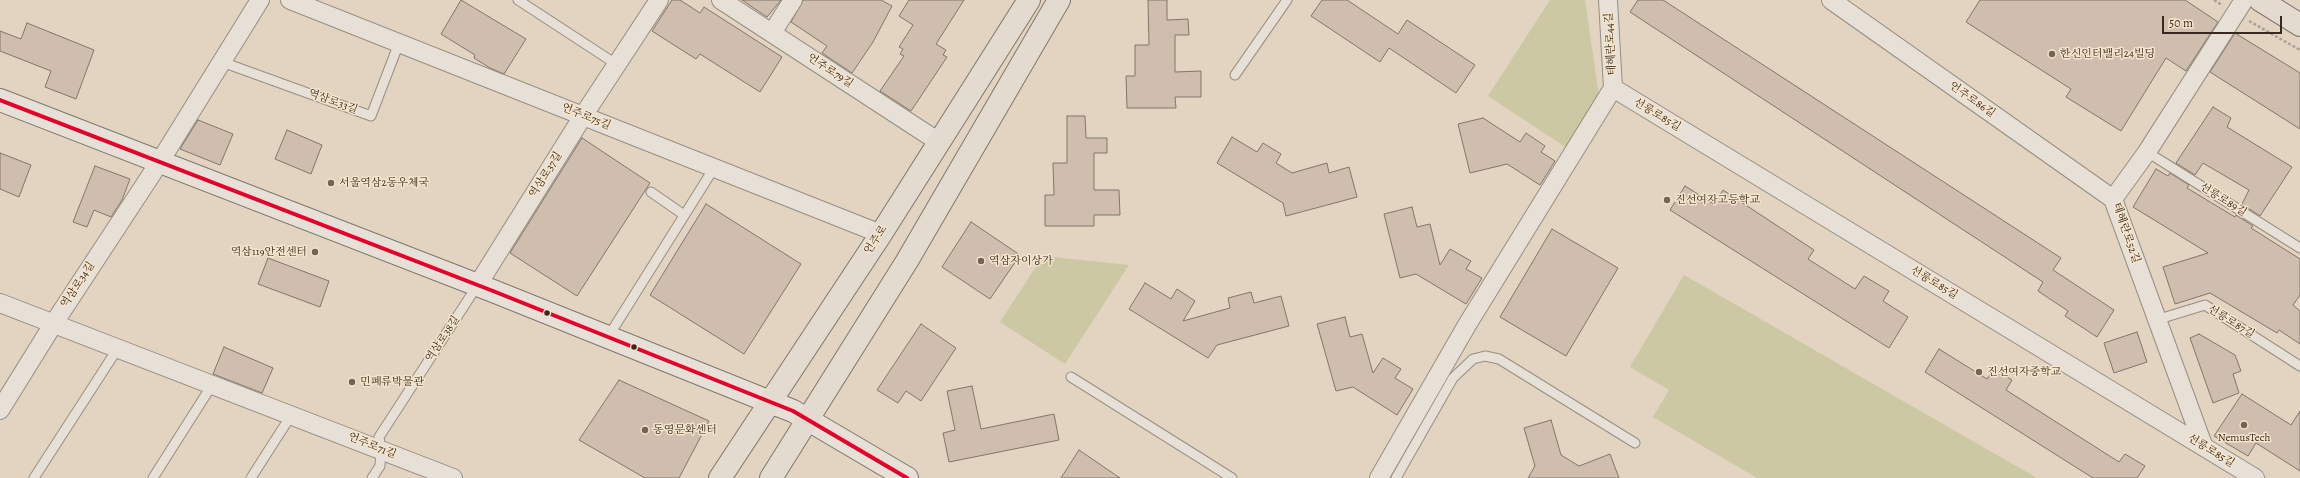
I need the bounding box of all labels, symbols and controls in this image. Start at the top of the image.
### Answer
scale bar [2164,8,2284,34]
street label: 테헤란로44길 [1603,12,1619,76]
text: 50 m [2169,15,2193,31]
place label: 한신인터밸리24빌딩 [2060,47,2155,61]
marker: 한신인터밸리24빌딩 [2047,49,2057,59]
street label: 언주로79길 [805,51,855,91]
street label: 언주로86길 [1947,79,1997,121]
street label: 역삼로33길 [306,87,360,117]
street label: 선릉로85길 [1631,96,1683,134]
street label: 언주로75길 [559,101,613,133]
street label: 역삼로37길 [527,150,565,200]
place label: 서울역삼2동우체국 [339,176,429,190]
marker: 서울역삼2동우체국 [326,178,336,188]
street label: 선릉로89길 [2197,180,2249,220]
place label: 진선여자고등학교 [1675,193,1760,207]
marker: 진선여자고등학교 [1662,195,1672,205]
street label: 테헤란로52길 [2109,201,2143,265]
street label: 언주로 [862,223,890,257]
place label: 역삼119안전센터 [231,245,307,259]
marker: 역삼119안전센터 [310,247,320,257]
place label: 역삼자이상가 [989,254,1053,268]
marker: 역삼자이상가 [976,256,986,266]
street label: 역삼로34길 [58,260,98,310]
street label: 선릉로85길 [1908,264,1960,302]
street label: 선릉로87길 [2205,303,2257,341]
unlabelled marker [542,308,552,318]
street label: 역삼로38길 [423,313,463,365]
unlabelled marker [629,342,639,352]
place label: 진선여자중학교 [1987,365,2061,379]
marker: 진선여자중학교 [1974,367,1984,377]
place label: 민폐류박물관 [360,375,424,389]
marker: 민폐류박물관 [347,377,357,387]
marker: NemusTech [2239,420,2249,430]
place label: 동영문화센터 [653,423,717,437]
marker: 동영문화센터 [640,425,650,435]
street label: 언주로71길 [346,430,398,462]
street label: 선릉로85길 [2185,431,2237,471]
place label: NemusTech [2218,431,2270,445]

